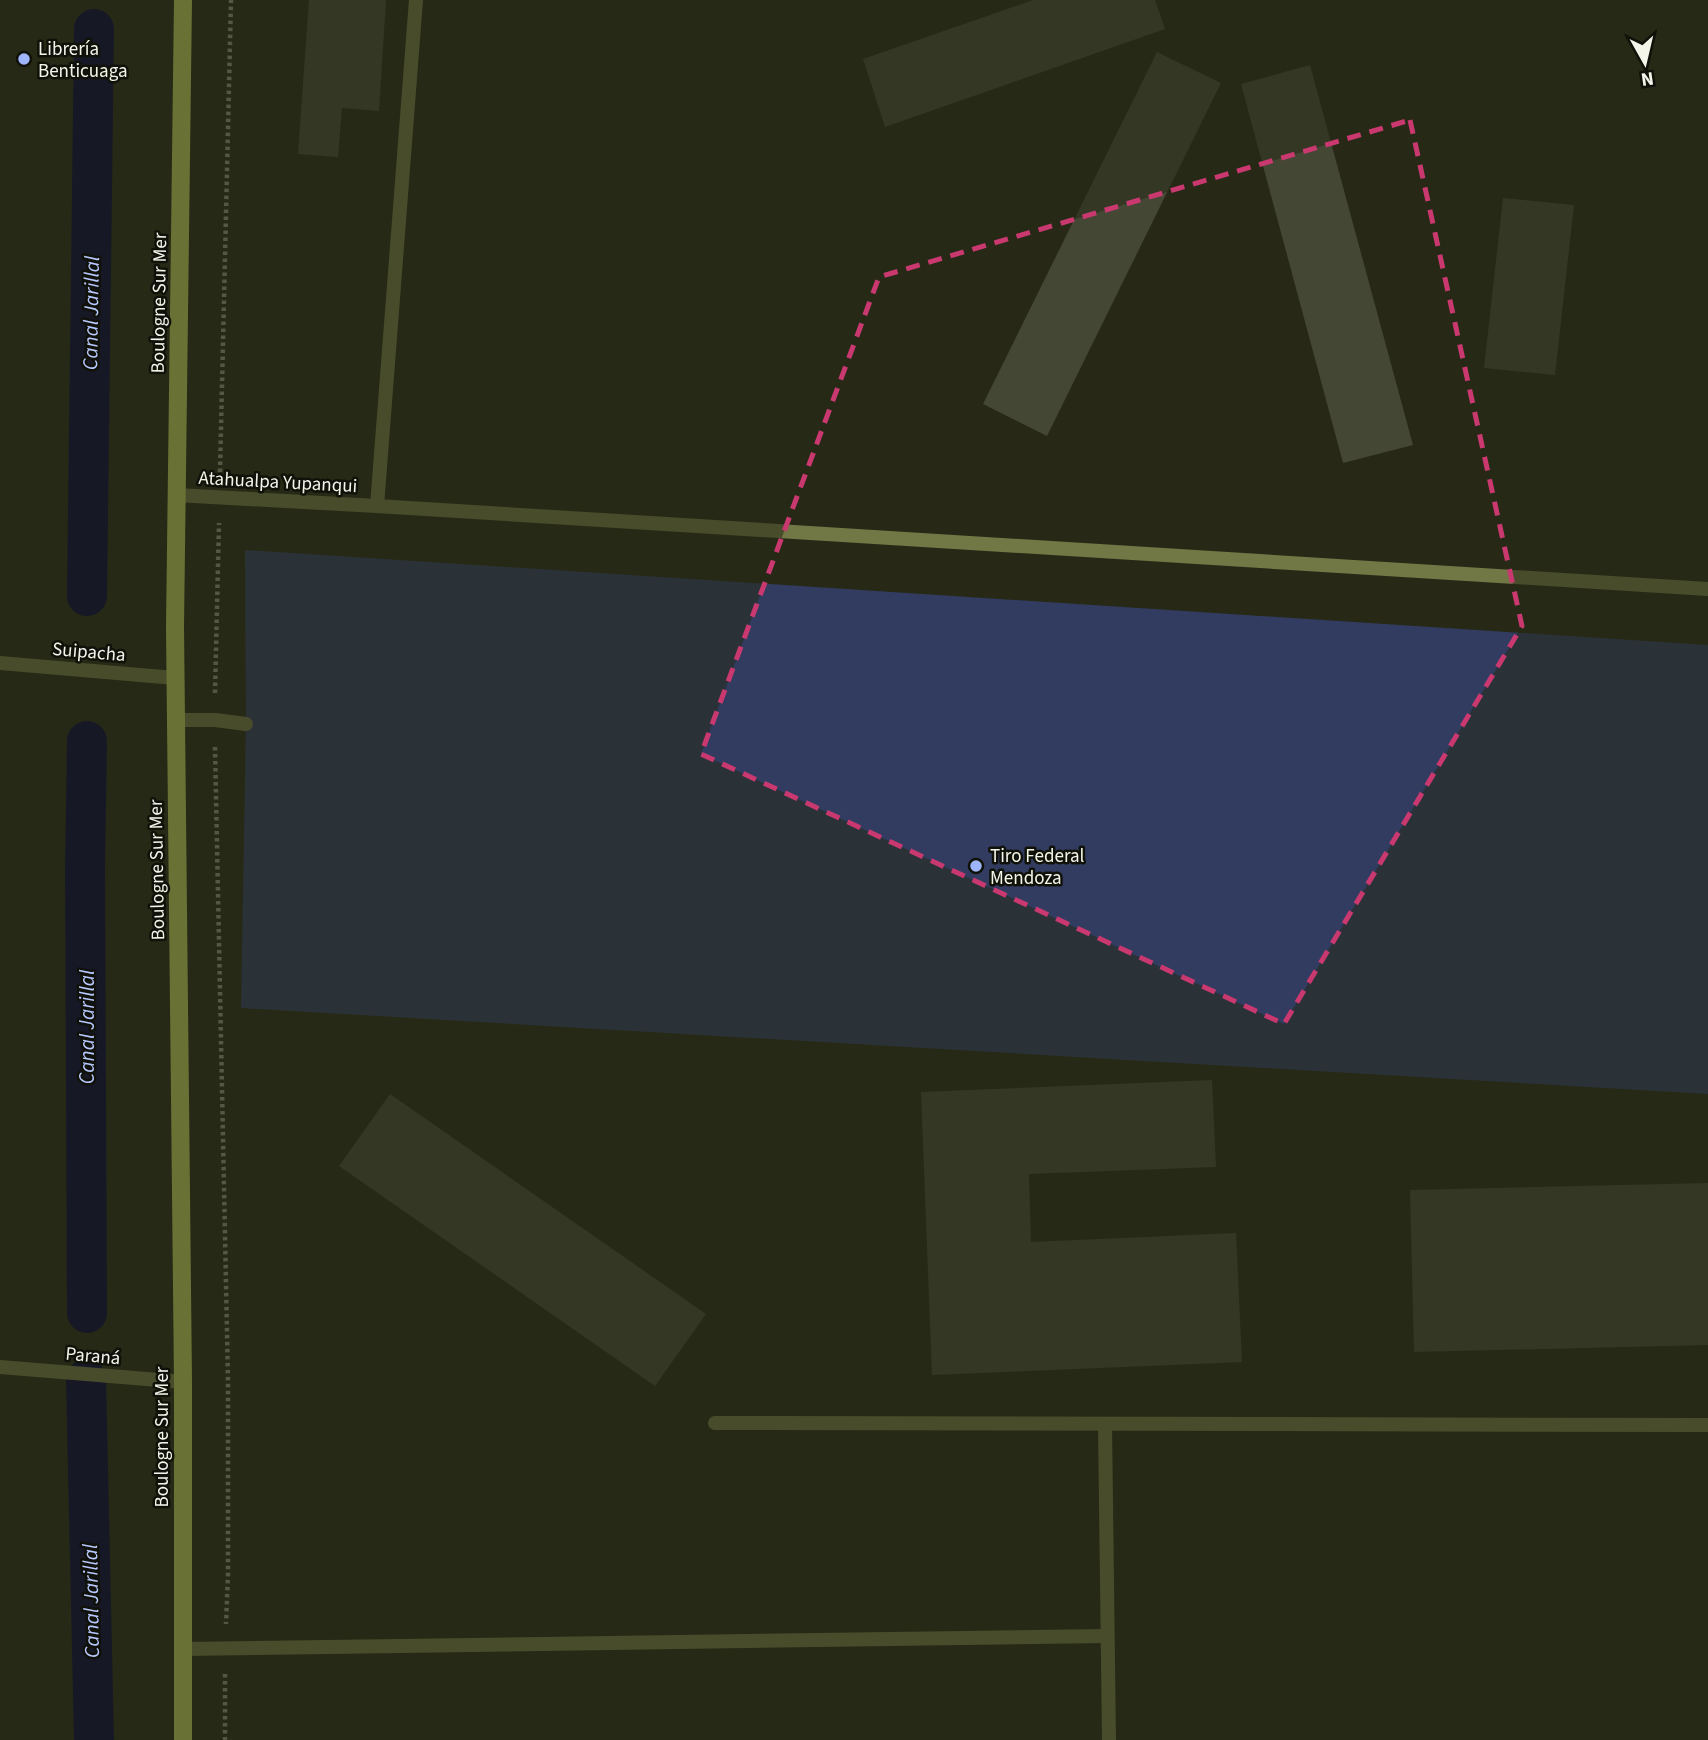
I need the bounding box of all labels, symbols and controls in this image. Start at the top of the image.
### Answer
north arrow [1610,28,1680,98]
place label: Librería Benticuaga [38,36,128,85]
marker: Librería Benticuaga [16,51,32,67]
text: N [1639,64,1655,93]
street label: Boulogne Sur Mer [145,232,174,374]
water label: Canal Jarillal [75,255,107,370]
street label: Atahualpa Yupanqui [198,465,358,500]
street label: Suipacha [51,636,127,669]
street label: Boulogne Sur Mer [143,799,172,941]
place label: Tiro Federal Mendoza [990,843,1085,892]
marker: Tiro Federal Mendoza [968,858,984,874]
water label: Canal Jarillal [72,969,102,1084]
street label: Paraná [64,1341,122,1372]
street label: Boulogne Sur Mer [149,1366,176,1507]
water label: Canal Jarillal [75,1543,107,1658]

